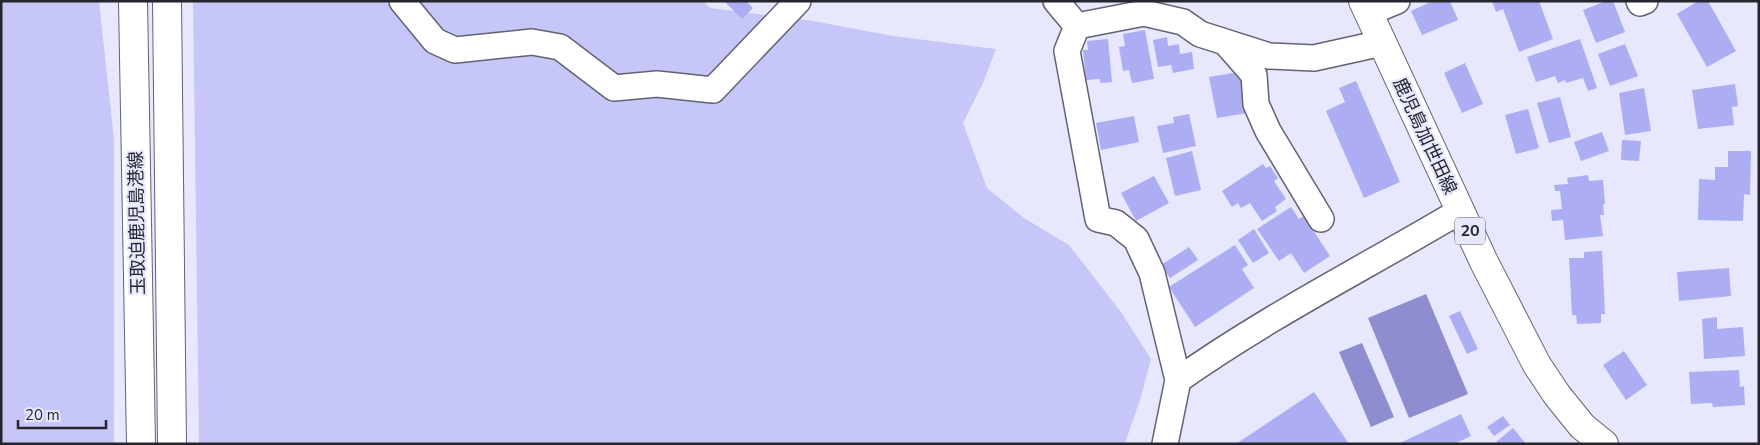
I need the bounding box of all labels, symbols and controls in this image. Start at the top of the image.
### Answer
street label: 鹿児島加世田線 [1387,74,1463,198]
street label: 玉取迫鹿児島港線 [124,151,150,295]
road number: 20 [1455,218,1485,245]
scale bar [18,398,105,430]
text: 20 m [25,405,60,425]

